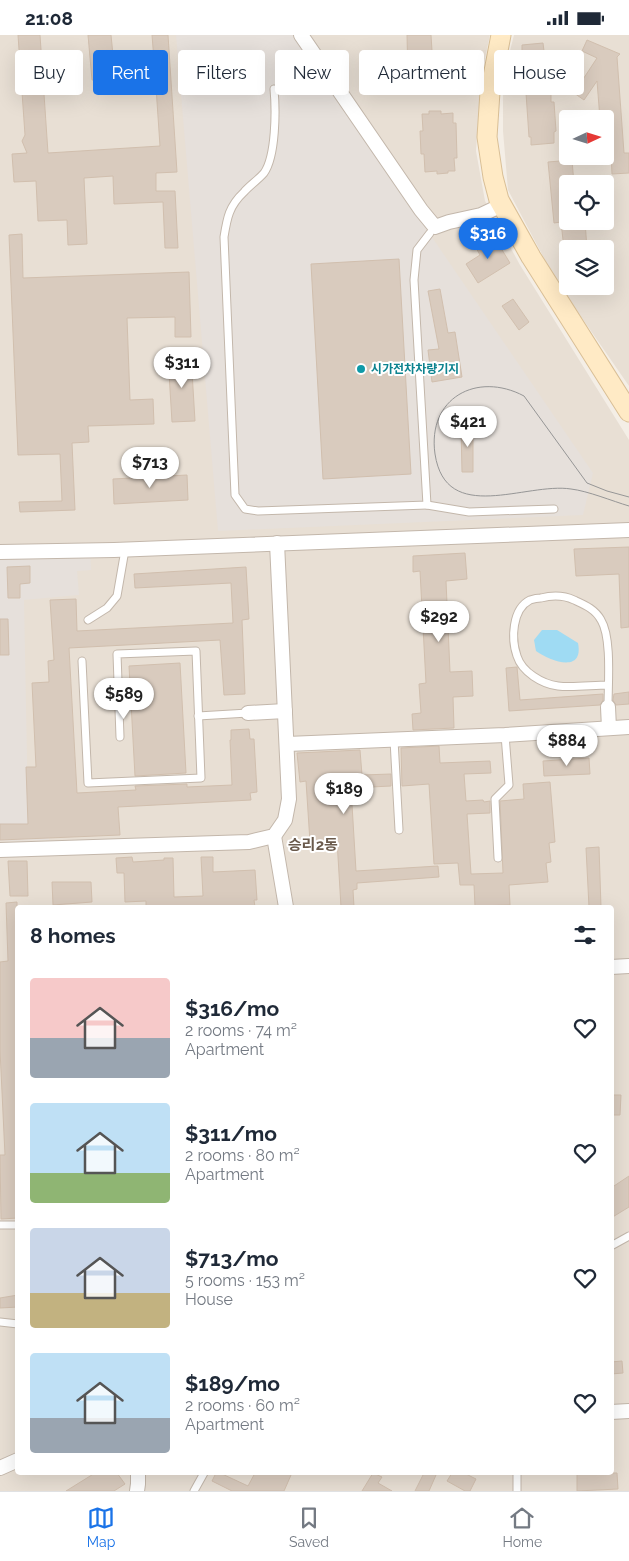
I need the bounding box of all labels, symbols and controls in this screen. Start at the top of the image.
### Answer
text: 21:08 [25,7,73,29]
chip: Buy [15,50,83,95]
chip: Rent [93,50,168,95]
chip: Filters [178,50,265,95]
chip: New [275,50,349,95]
chip: Apartment [359,50,484,95]
chip: House [494,50,584,95]
north arrow [559,110,614,165]
map controls [559,110,614,295]
button: locate [559,175,614,230]
pin: $316 [458,217,518,260]
text: $316 [470,224,506,243]
button: layers [559,240,614,295]
pin: $311 [152,347,212,389]
text: $311 [165,353,199,372]
place label: 시가전차차량기지 [371,362,459,376]
marker: 시가전차차량기지 [355,363,367,375]
pin: $421 [438,405,498,448]
text: $421 [450,412,486,431]
pin: $713 [120,447,180,489]
text: $713 [132,453,168,472]
pin: $292 [409,601,469,643]
text: $292 [420,607,458,626]
pin: $589 [94,677,154,720]
text: $589 [105,684,143,703]
pin: $884 [537,725,597,767]
text: $884 [548,731,586,750]
pin: $189 [314,773,374,815]
text: $189 [325,779,363,798]
district label: 승리2동 [288,836,338,854]
icon: filters [571,921,599,949]
text: 8 homes [30,923,116,948]
text: $316/mo [185,996,279,1021]
icon: home [70,998,130,1058]
icon: heart [571,1014,599,1042]
text: 2 rooms · 74 m² [185,1021,297,1040]
text: Apartment [185,1040,264,1059]
text: $311/mo [185,1121,277,1146]
icon: home [70,1123,130,1183]
icon: heart [571,1139,599,1167]
text: 2 rooms · 80 m² [185,1146,300,1165]
text: Apartment [185,1165,264,1184]
text: $713/mo [185,1246,278,1271]
icon: home [70,1248,130,1308]
icon: heart [571,1264,599,1292]
text: 5 rooms · 153 m² [185,1271,305,1290]
text: House [185,1290,233,1309]
text: $189/mo [185,1371,280,1396]
icon: home [70,1373,130,1433]
icon: heart [571,1389,599,1417]
text: 2 rooms · 60 m² [185,1396,300,1415]
text: Apartment [185,1415,264,1434]
tab: Map [87,1504,115,1550]
tab: Saved [289,1504,329,1550]
tab: Home [503,1504,542,1550]

